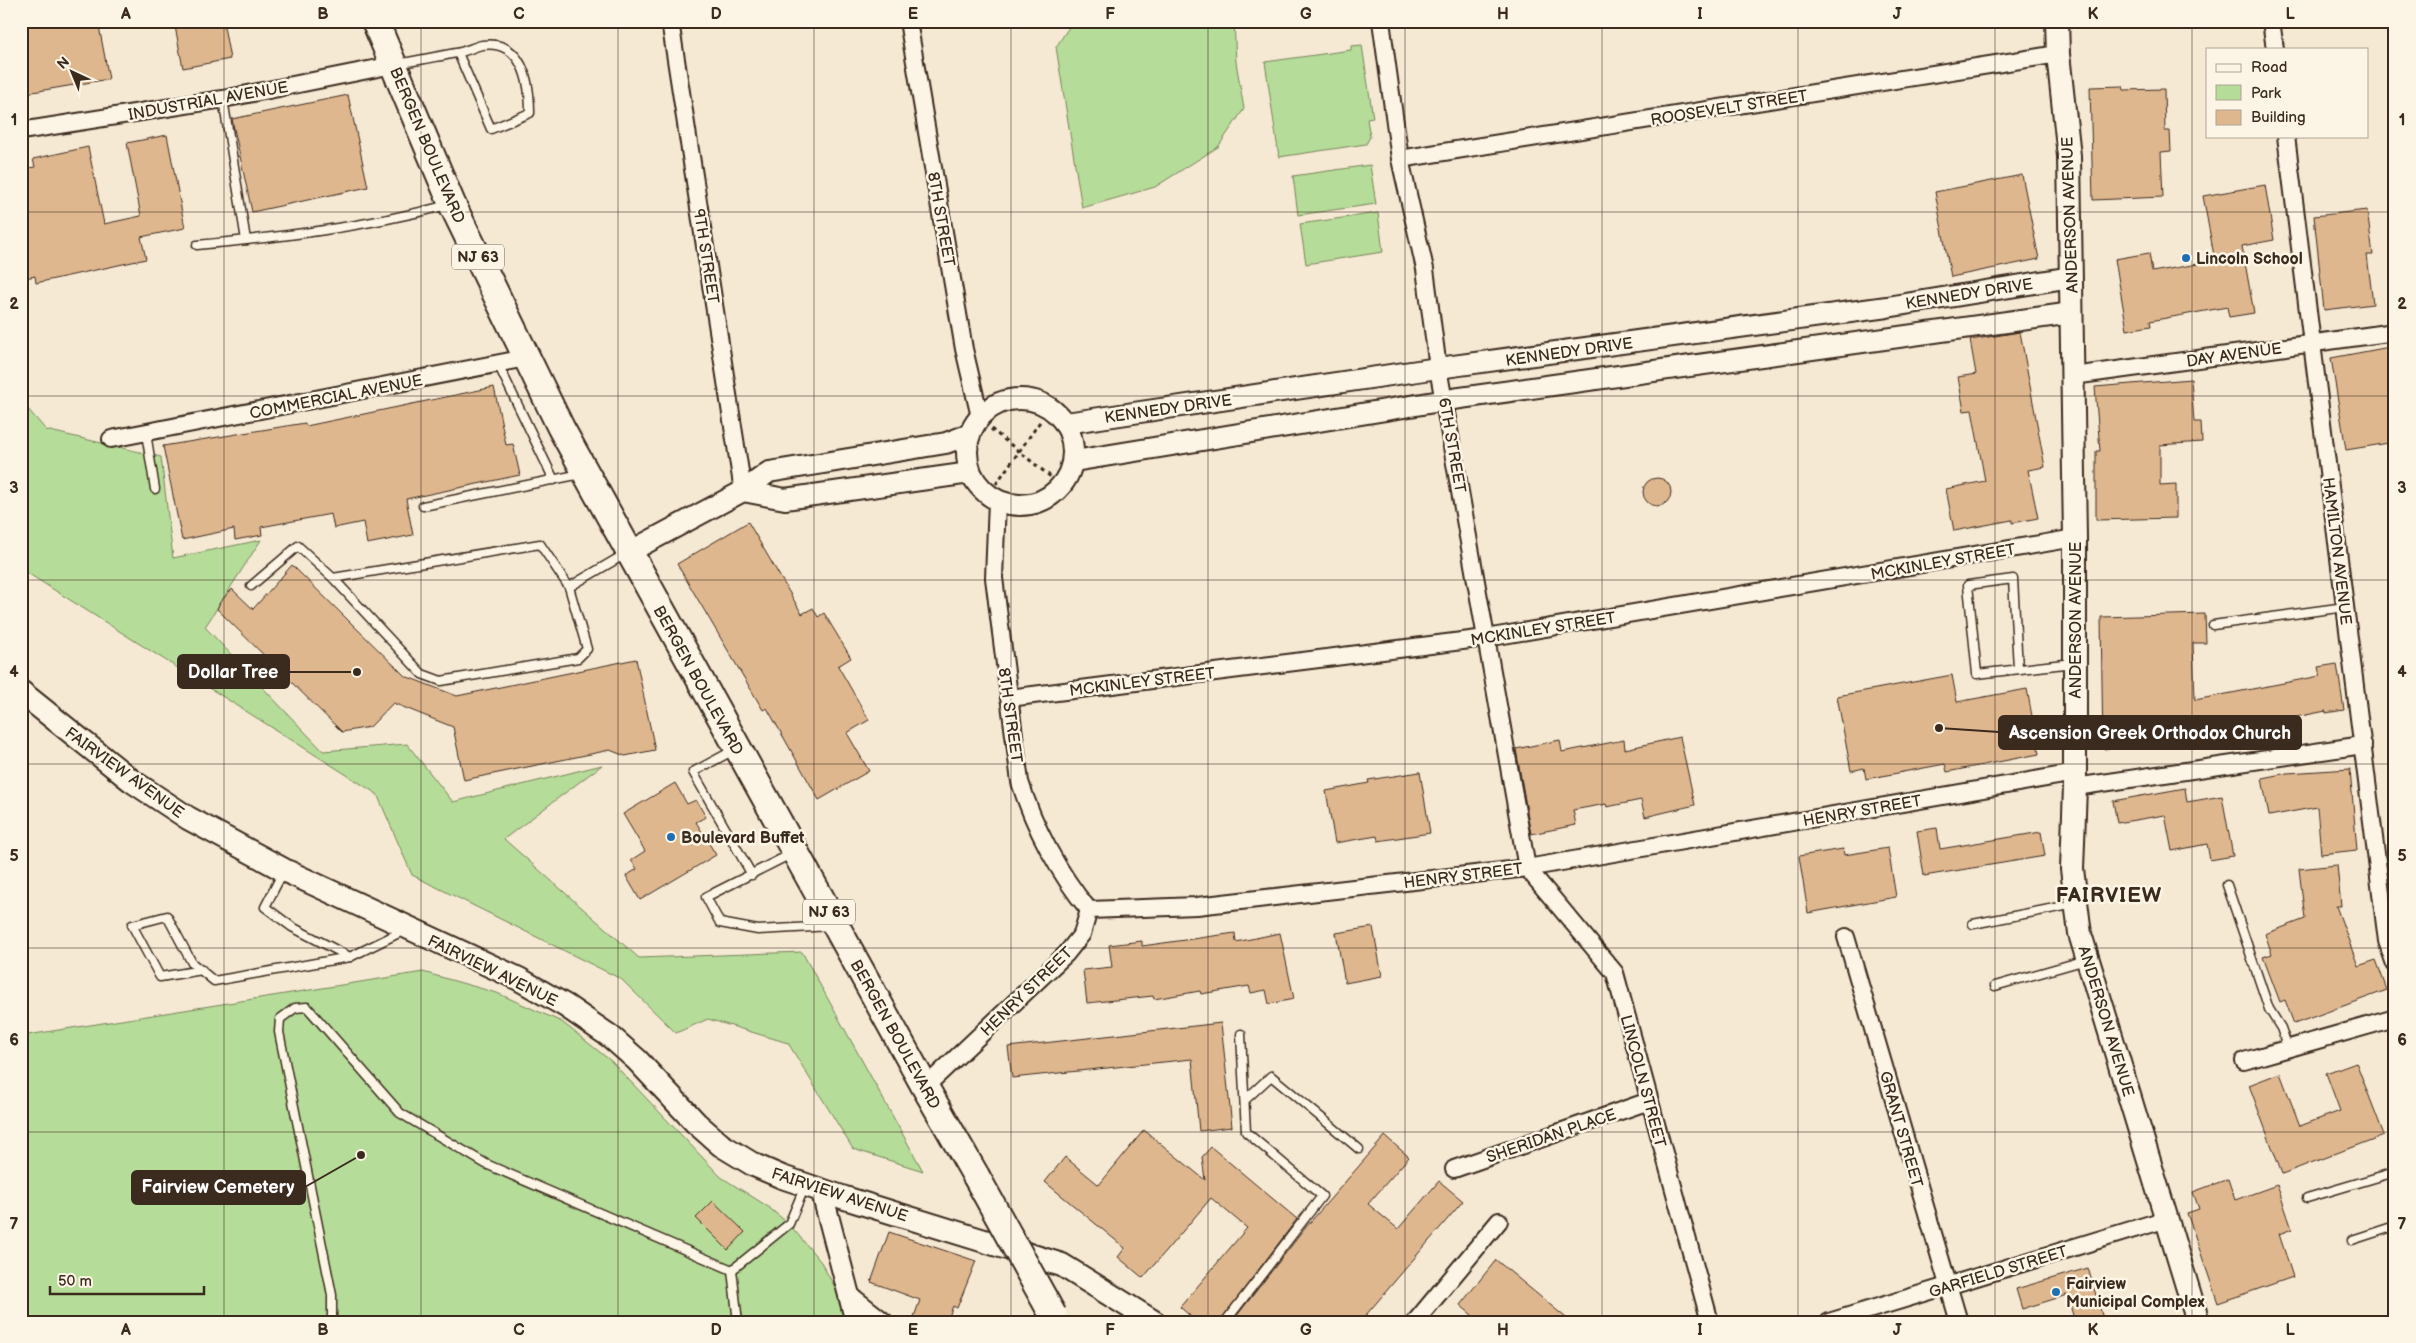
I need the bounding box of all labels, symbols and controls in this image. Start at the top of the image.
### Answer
text: A [120,5,131,24]
text: B [317,5,329,24]
text: C [513,5,525,24]
text: D [710,5,722,24]
text: E [908,5,918,24]
text: F [1105,5,1115,24]
text: G [1300,5,1312,24]
text: H [1497,5,1509,24]
text: I [1697,5,1703,24]
text: J [1893,5,1902,24]
text: K [2088,5,2099,24]
text: L [2285,5,2295,24]
north arrow [48,48,98,98]
legend [2206,48,2368,138]
text: N [54,53,73,73]
text: Road [2251,58,2287,77]
street label: BERGEN BOULEVARD [385,65,468,227]
street label: INDUSTRIAL AVENUE [127,78,290,125]
text: Park [2251,84,2282,103]
street label: ROOSEVELT STREET [1649,87,1809,130]
text: Building [2251,108,2306,127]
text: 1 [11,111,17,130]
text: 1 [2399,111,2405,130]
street label: ANDERSON AVENUE [2058,136,2083,294]
street label: 8TH STREET [923,170,958,268]
street label: 9TH STREET [689,208,722,305]
road number: NJ 63 [452,244,504,270]
place label: Lincoln School [2196,250,2303,269]
marker: Lincoln School [2180,252,2192,264]
street label: KENNEDY DRIVE [1904,275,2034,314]
text: 2 [9,295,19,314]
text: 2 [2397,295,2407,314]
street label: KENNEDY DRIVE [1504,334,1634,371]
street label: DAY AVENUE [2185,339,2283,372]
street label: COMMERCIAL AVENUE [248,371,424,424]
street label: KENNEDY DRIVE [1103,391,1233,428]
street label: 6TH STREET [1434,396,1469,495]
street label: HAMILTON AVENUE [2318,476,2355,626]
text: 3 [9,479,19,498]
text: 3 [2397,479,2407,498]
street label: MCKINLEY STREET [1869,540,2018,585]
street label: ANDERSON AVENUE [2067,542,2086,698]
street label: BERGEN BOULEVARD [649,603,747,759]
street label: MCKINLEY STREET [1469,609,1618,650]
callout: Dollar Tree [178,655,289,688]
text: Dollar Tree [188,662,278,683]
text: 4 [9,663,19,682]
text: 4 [2397,663,2407,682]
street label: MCKINLEY STREET [1068,664,1217,701]
street label: 8TH STREET [993,666,1026,764]
callout: Ascension Greek Orthodox Church [1999,716,2301,749]
text: Ascension Greek Orthodox Church [2008,723,2291,744]
street label: FAIRVIEW AVENUE [61,724,187,823]
street label: HENRY STREET [1801,792,1923,831]
place label: Boulevard Buffet [681,829,805,848]
marker: Boulevard Buffet [665,831,677,843]
text: 5 [9,847,19,866]
text: 5 [2397,847,2407,866]
street label: HENRY STREET [1402,860,1524,893]
district label: FAIRVIEW [2056,883,2162,908]
road number: NJ 63 [803,900,855,924]
street label: FAIRVIEW AVENUE [424,932,560,1011]
street label: HENRY STREET [977,943,1077,1041]
street label: ANDERSON AVENUE [2074,944,2138,1099]
street label: BERGEN BOULEVARD [846,957,944,1113]
street label: LINCOLN STREET [1616,1013,1669,1150]
text: 6 [9,1031,19,1050]
text: 6 [2397,1031,2407,1050]
street label: GRANT STREET [1875,1069,1926,1190]
street label: SHERIDAN PLACE [1484,1105,1619,1168]
street label: FAIRVIEW AVENUE [769,1164,910,1226]
callout: Fairview Cemetery [132,1171,305,1204]
text: Fairview Cemetery [142,1177,295,1198]
text: 7 [10,1215,19,1234]
text: 7 [2398,1215,2407,1234]
street label: GARFIELD STREET [1927,1242,2070,1303]
scale bar [50,1263,204,1295]
text: 50 m [58,1272,92,1291]
place label: Fairview Municipal Complex [2066,1275,2204,1312]
marker: Fairview Municipal Complex [2050,1286,2062,1298]
text: A [120,1321,131,1340]
text: B [317,1321,329,1340]
text: C [513,1321,525,1340]
text: D [710,1321,722,1340]
text: E [908,1321,918,1340]
text: F [1105,1321,1115,1340]
text: G [1300,1321,1312,1340]
text: H [1497,1321,1509,1340]
text: I [1697,1321,1703,1340]
text: J [1893,1321,1902,1340]
text: K [2088,1321,2099,1340]
text: L [2285,1321,2295,1340]

